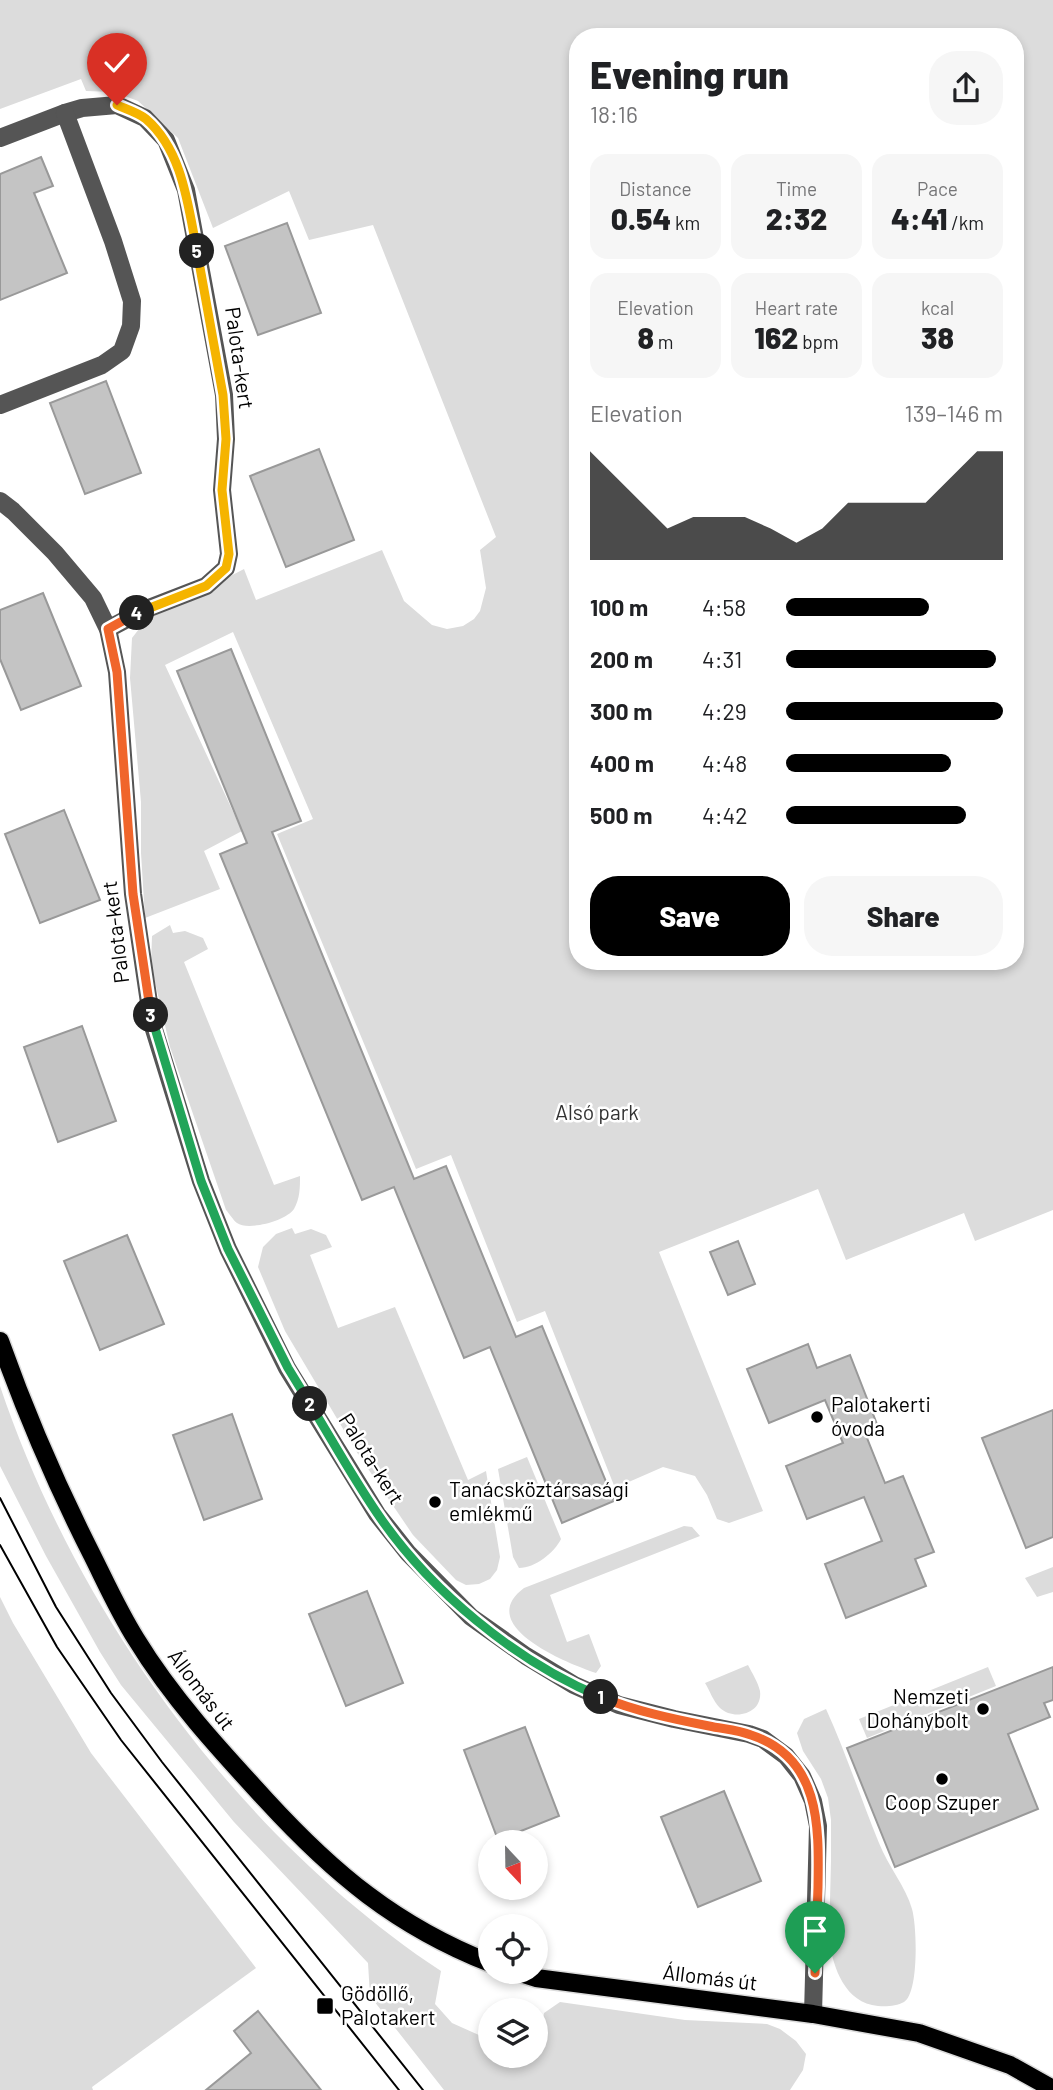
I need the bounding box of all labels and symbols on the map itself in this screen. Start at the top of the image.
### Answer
pin [87,33,147,105]
pin: 5 [180,233,214,268]
street label: Palota-kert [221,305,260,410]
pin: 4 [120,596,154,630]
street label: Palota-kert [96,880,133,985]
pin: 3 [134,998,168,1032]
park label: Alsó park [555,1099,639,1124]
pin: 2 [292,1386,328,1422]
place label: Palotakerti óvoda [831,1391,931,1440]
street label: Palota-kert [334,1408,410,1508]
marker: Palotakerti óvoda [809,1409,825,1425]
place label: Tanácsköztársasági emlékmű [449,1476,629,1525]
marker: Tanácsköztársasági emlékmű [427,1494,443,1510]
street label: Állomás út [164,1644,241,1735]
pin: 1 [584,1680,618,1714]
place label: Nemzeti Dohánybolt [866,1683,969,1732]
marker: Nemzeti Dohánybolt [975,1701,991,1717]
marker: Coop Szuper [934,1771,950,1787]
place label: Coop Szuper [885,1789,1000,1814]
north arrow [478,1830,548,1900]
pin [785,1901,845,1973]
street label: Állomás út [661,1958,759,1995]
place label: Gödöllő, Palotakert [341,1980,436,2029]
marker: Gödöllő, Palotakert [315,1996,335,2016]

